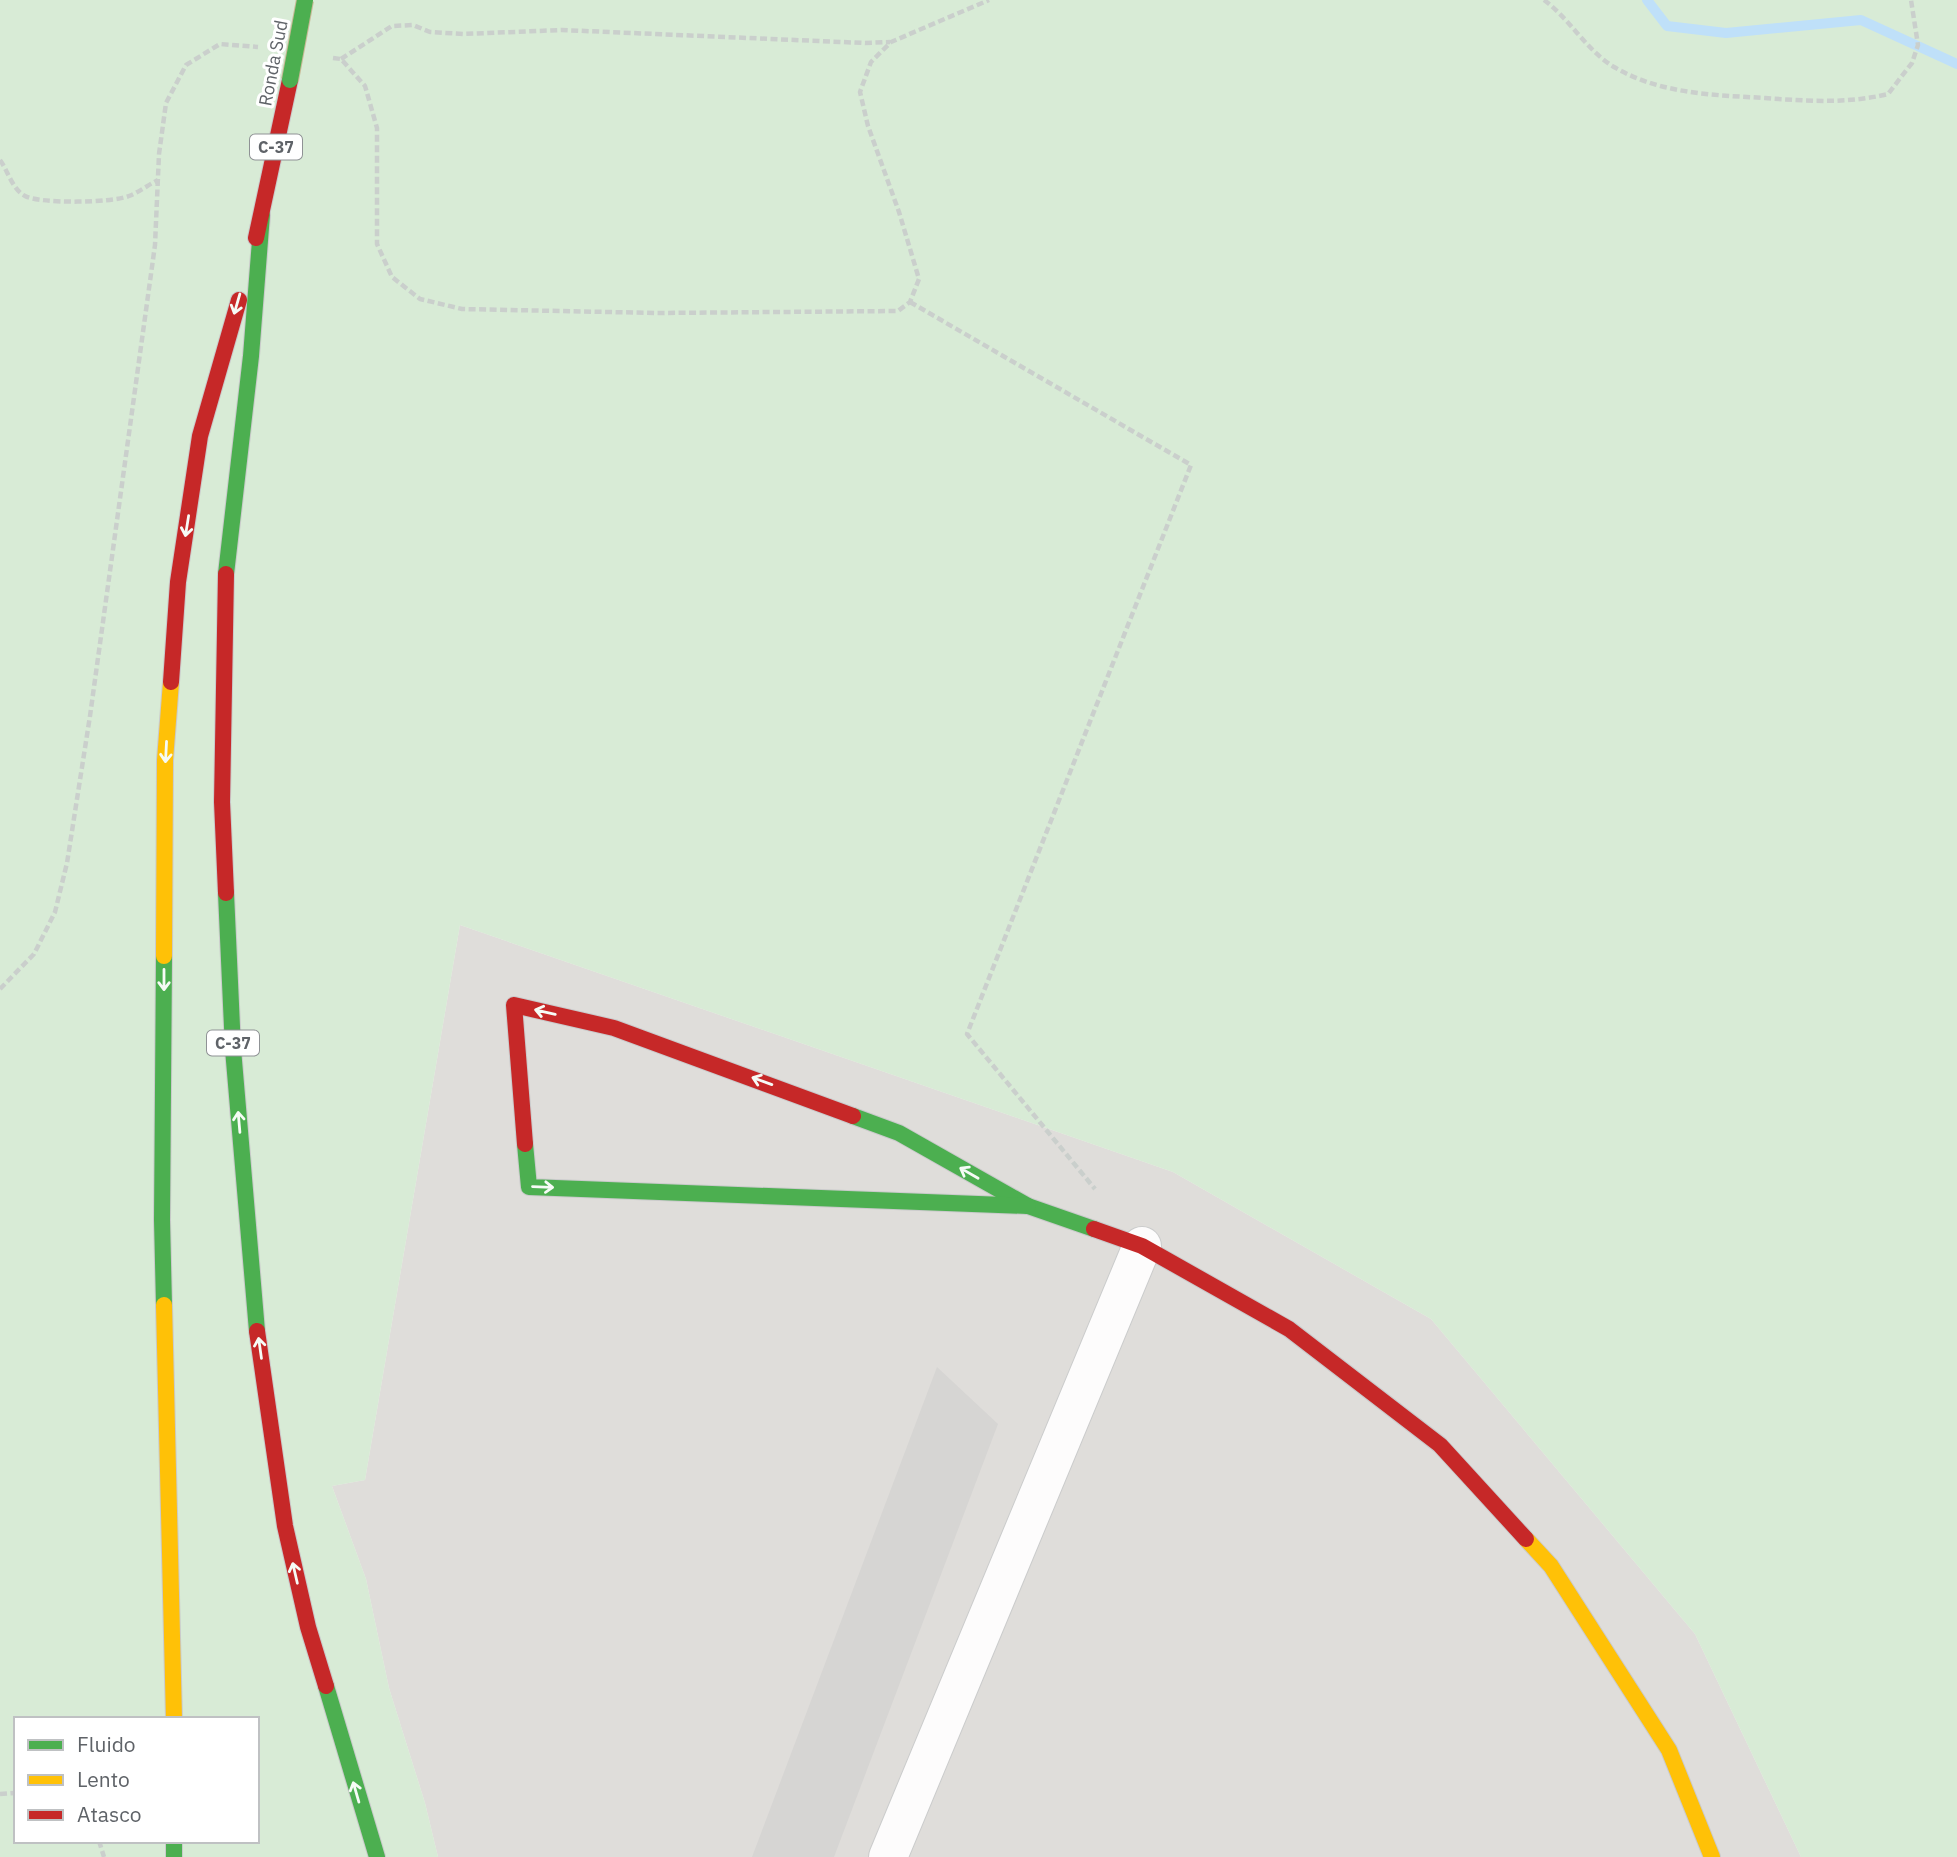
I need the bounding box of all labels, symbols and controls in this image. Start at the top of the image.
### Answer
street label: Ronda Sud [253,18,293,108]
road number: C-37 [250,134,302,160]
one-way arrow [230,293,243,315]
one-way arrow [180,514,193,537]
one-way arrow [159,740,172,763]
one-way arrow [157,968,171,991]
one-way arrow [534,1005,557,1018]
road number: C-37 [207,1030,259,1056]
one-way arrow [751,1074,773,1086]
one-way arrow [232,1111,245,1133]
one-way arrow [960,1166,980,1180]
one-way arrow [531,1181,554,1194]
one-way arrow [253,1337,266,1360]
one-way arrow [288,1562,302,1585]
legend [14,1717,259,1843]
text: Fluido [77,1730,136,1758]
text: Lento [77,1765,130,1793]
one-way arrow [349,1781,362,1804]
text: Atasco [77,1800,141,1828]

